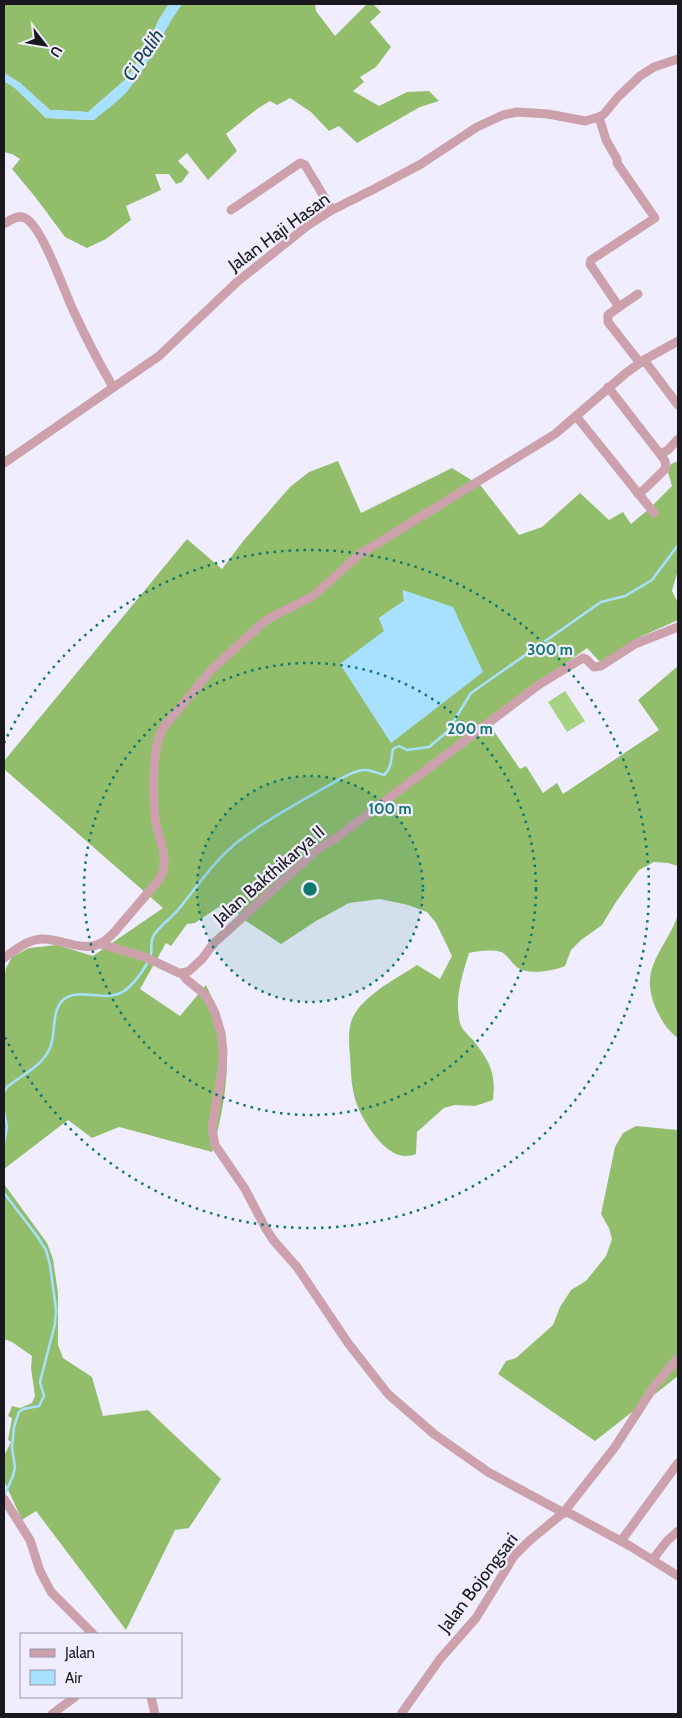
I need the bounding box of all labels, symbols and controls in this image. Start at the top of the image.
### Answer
north arrow [20,20,70,70]
water label: Ci Palih [117,25,169,85]
text: U [46,43,66,61]
street label: Jalan Haji Hasan [223,188,334,277]
text: 300 m [527,641,573,659]
text: 200 m [447,720,493,738]
text: 100 m [368,800,412,818]
street label: Jalan Bakthikarya II [208,821,329,930]
centre of rings [301,880,319,898]
street label: Jalan Bojongsari [433,1529,523,1638]
legend [20,1633,182,1698]
text: Jalan [64,1644,95,1662]
text: Air [65,1669,82,1687]

